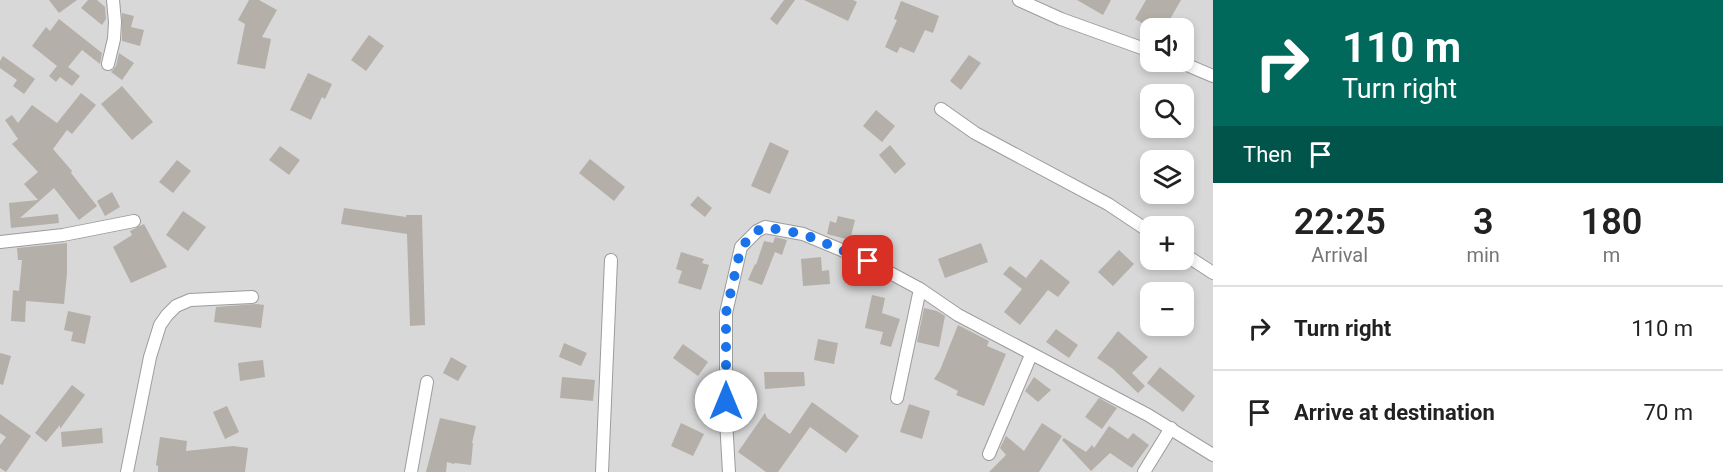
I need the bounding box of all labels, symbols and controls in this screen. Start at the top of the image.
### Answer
map controls [1140,18,1194,336]
button: sound [1140,18,1194,72]
text: 110 m [1342,23,1461,72]
icon: right [1243,24,1321,102]
text: Turn right [1342,73,1457,105]
button: search [1140,84,1194,138]
icon: arrive [1304,138,1337,171]
text: Then [1243,142,1292,167]
button: layers [1140,150,1194,204]
text: 22:25 [1294,201,1386,243]
text: 3 [1473,201,1493,243]
text: 180 [1581,201,1642,243]
button: + [1140,216,1194,270]
pin [842,235,893,286]
text: Arrival [1311,243,1368,267]
text: min [1466,243,1500,267]
text: m [1603,243,1620,267]
icon: arrive [851,244,884,277]
button: − [1140,282,1194,336]
icon: right [1243,312,1276,345]
text: Turn right [1294,316,1391,341]
text: 110 m [1631,316,1693,341]
position arrow [694,369,758,433]
icon: arrive [1243,396,1276,429]
text: Arrive at destination [1294,400,1495,425]
text: 70 m [1644,400,1693,425]

